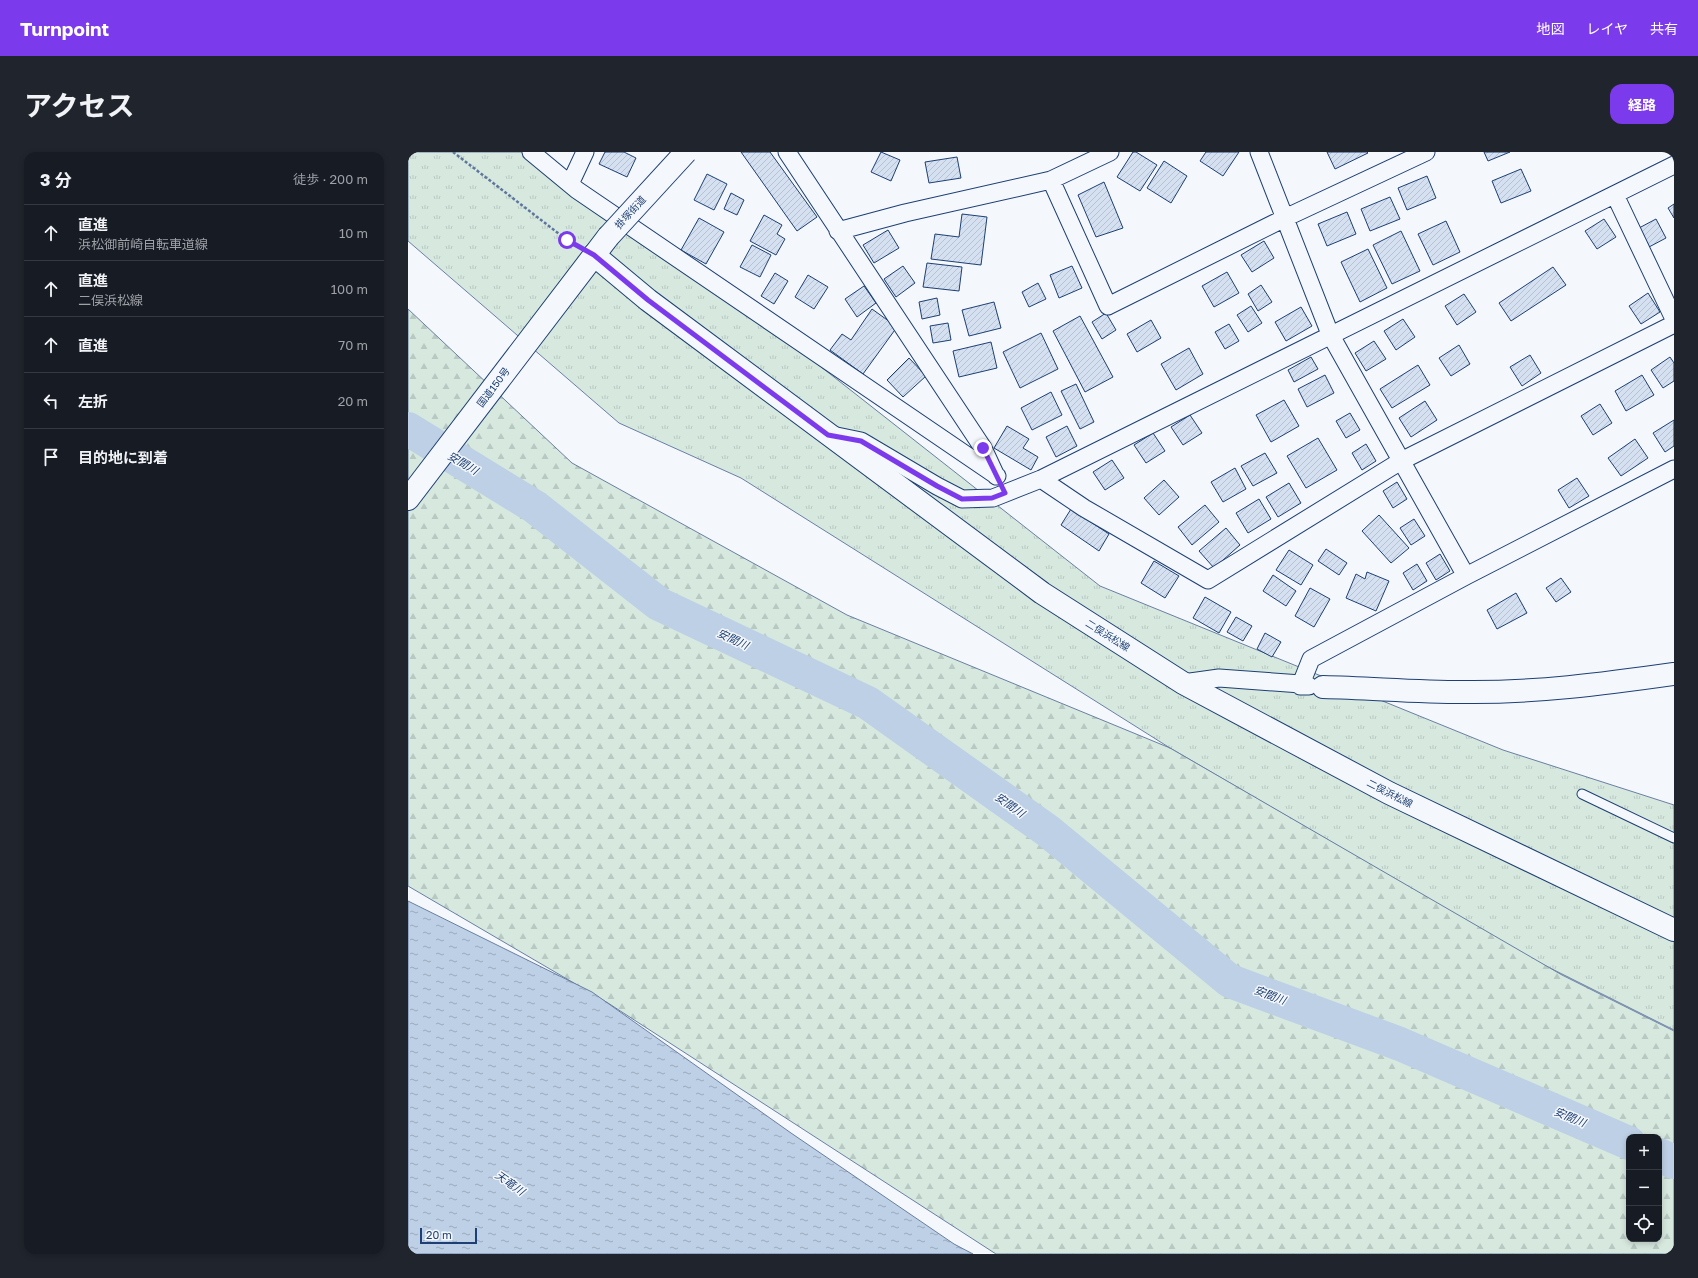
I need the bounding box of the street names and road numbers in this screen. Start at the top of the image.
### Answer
street label: 掛塚街道 [612,193,648,231]
street label: 国道150号 [474,365,512,409]
street label: 二俣浜松線 [1084,617,1132,653]
street label: 二俣浜松線 [1365,776,1415,810]

